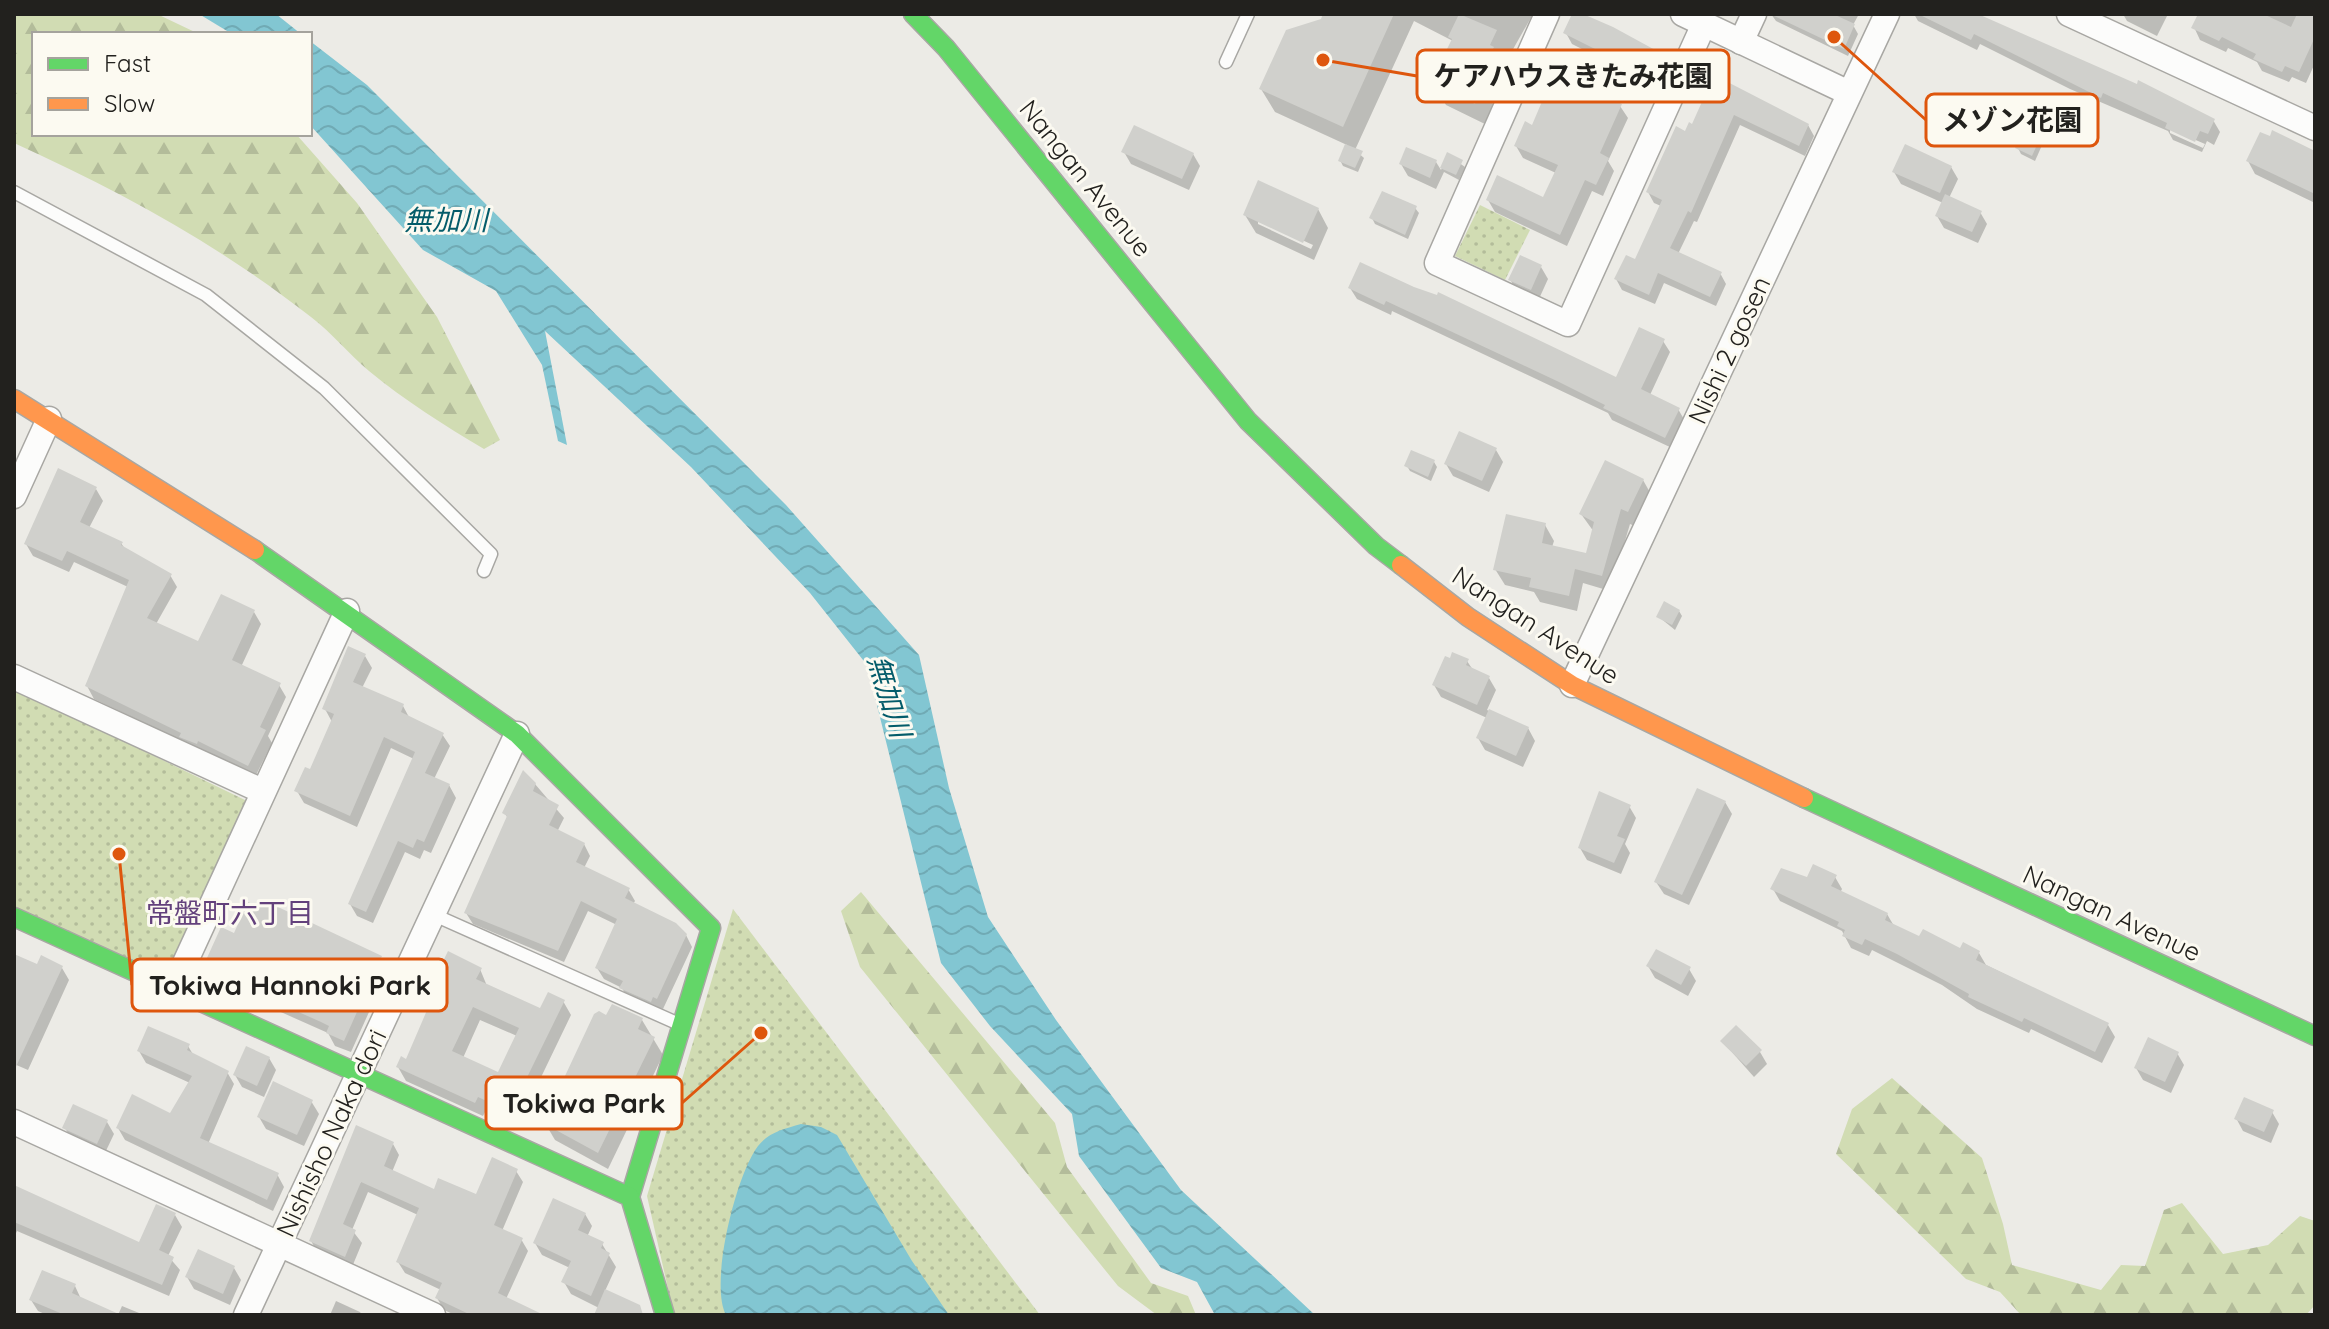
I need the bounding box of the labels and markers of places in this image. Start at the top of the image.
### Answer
callout: ケアハウスきたみ花園 [1417,50,1729,102]
callout: メゾン花園 [1926,94,2098,146]
callout: Tokiwa Hannoki Park [132,959,447,1011]
callout: Tokiwa Park [486,1077,682,1129]

